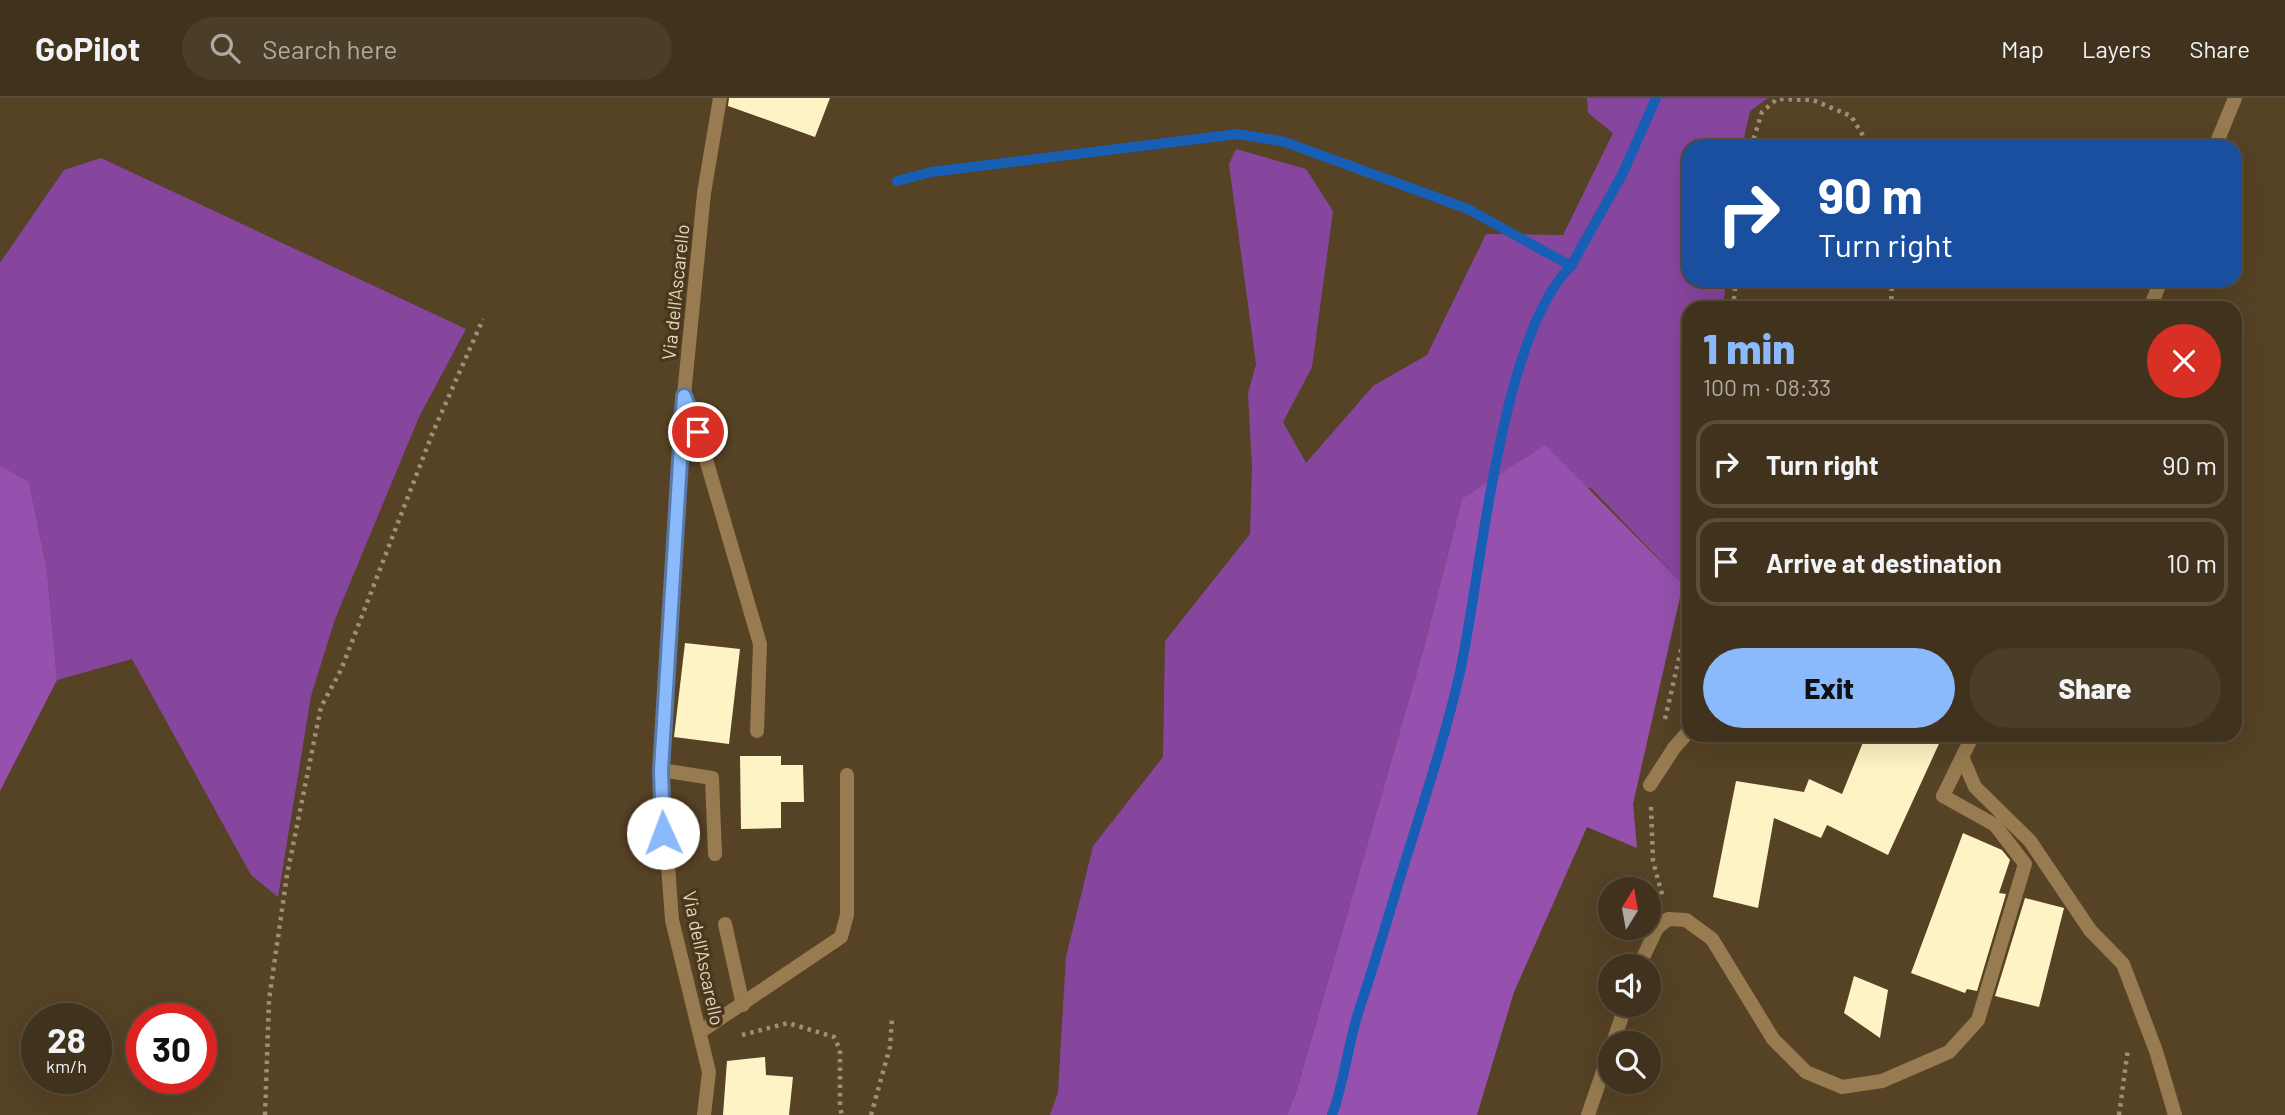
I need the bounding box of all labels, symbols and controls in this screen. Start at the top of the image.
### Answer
search box [182,17,672,80]
text: GoPilot [35,28,140,68]
icon: search [206,29,244,67]
text: Search here [262,33,397,64]
text: Map [2001,34,2044,63]
text: Layers [2082,34,2151,63]
text: Share [2189,34,2250,63]
text: 90 m [1818,165,1923,224]
icon: right [1703,168,1794,259]
street label: Via dell'Ascarello [656,223,694,361]
text: Turn right [1818,225,1953,263]
text: 1 min [1703,322,1795,372]
button: close [2147,324,2221,398]
text: 100 m · 08:33 [1703,373,1831,401]
pin [668,402,728,462]
icon: arrive [679,413,717,451]
icon: right [1707,445,1745,483]
text: Turn right [1766,449,1879,480]
text: 90 m [2162,449,2217,480]
icon: arrive [1707,543,1745,581]
text: Arrive at destination [1766,547,2002,578]
text: 10 m [2167,547,2217,578]
button: Exit [1703,648,1955,728]
button: Share [1969,648,2221,728]
position arrow [626,796,700,870]
north arrow [1598,877,1661,940]
map controls [1598,877,1661,1094]
street label: Via dell'Ascarello [679,889,729,1027]
button: sound [1598,954,1661,1017]
speed limit sign: 30 [126,1003,217,1094]
text: 28 [47,1018,86,1060]
button: search [1598,1031,1661,1094]
text: km/h [46,1055,87,1077]

